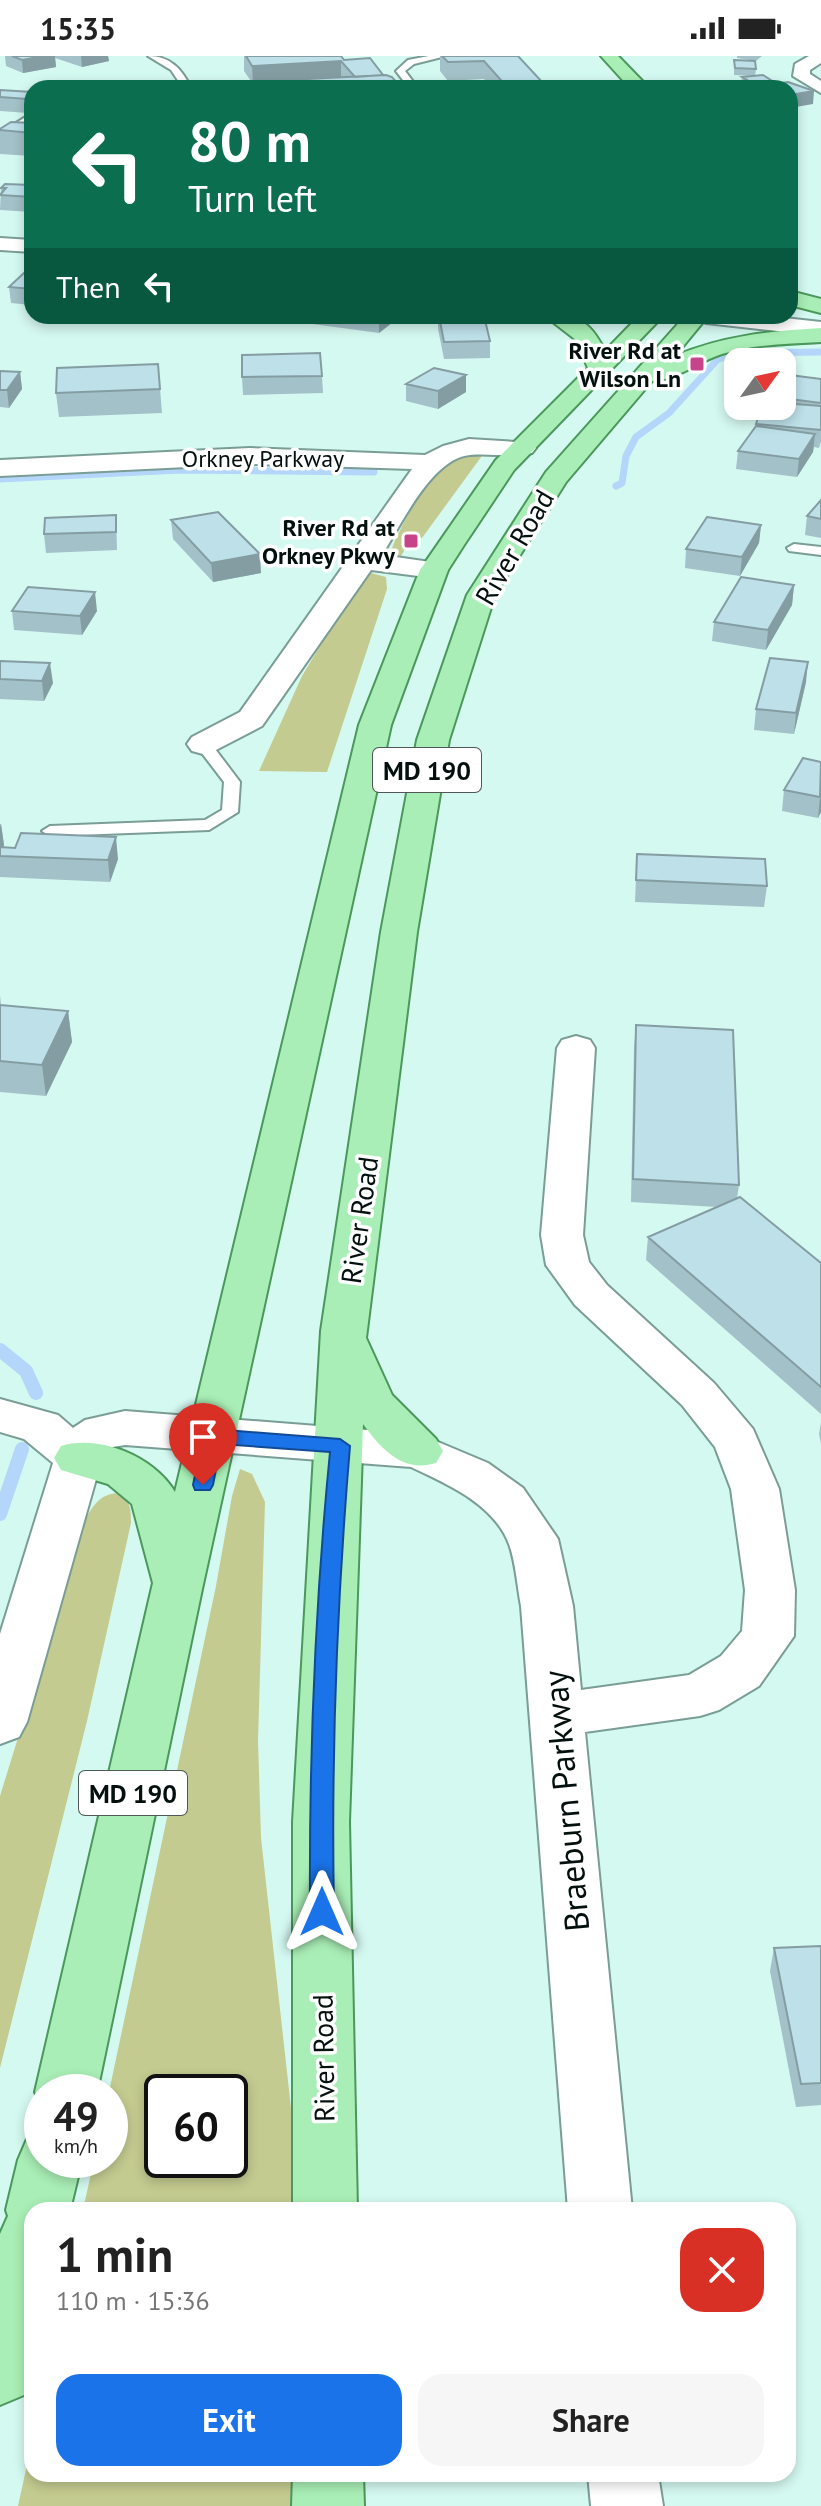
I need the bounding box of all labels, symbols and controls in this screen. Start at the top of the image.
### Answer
text: 15:35 [40,9,116,48]
text: 80 m [188,105,311,177]
icon: left [56,112,160,216]
text: Turn left [188,175,317,222]
icon: left [137,264,181,308]
text: Then [56,267,121,306]
place label: River Rd at Wilson Ln [568,335,682,394]
north arrow [724,348,796,420]
map controls [724,348,796,420]
marker: River Rd at Wilson Ln [688,355,706,373]
street label: Orkney Parkway [182,443,344,474]
street label: River Road [466,482,562,612]
place label: River Rd at Orkney Pkwy [262,512,396,571]
marker: River Rd at Orkney Pkwy [402,532,420,550]
road number: MD 190 [373,748,481,792]
street label: River Road [332,1154,386,1286]
pin [169,1403,237,1485]
icon: arrive [181,1415,225,1459]
street label: Braeburn Parkway [532,1669,598,1933]
road number: MD 190 [79,1771,187,1815]
position arrow [280,1870,364,1954]
street label: River Road [303,1994,343,2122]
speed limit sign: 60 [144,2074,248,2178]
text: 49 [53,2090,99,2142]
text: km/h [54,2133,98,2159]
text: 1 min [56,2223,173,2285]
button: close [680,2228,764,2312]
text: 110 m · 15:36 [56,2284,210,2317]
button: Exit [56,2374,402,2466]
button: Share [418,2374,764,2466]

